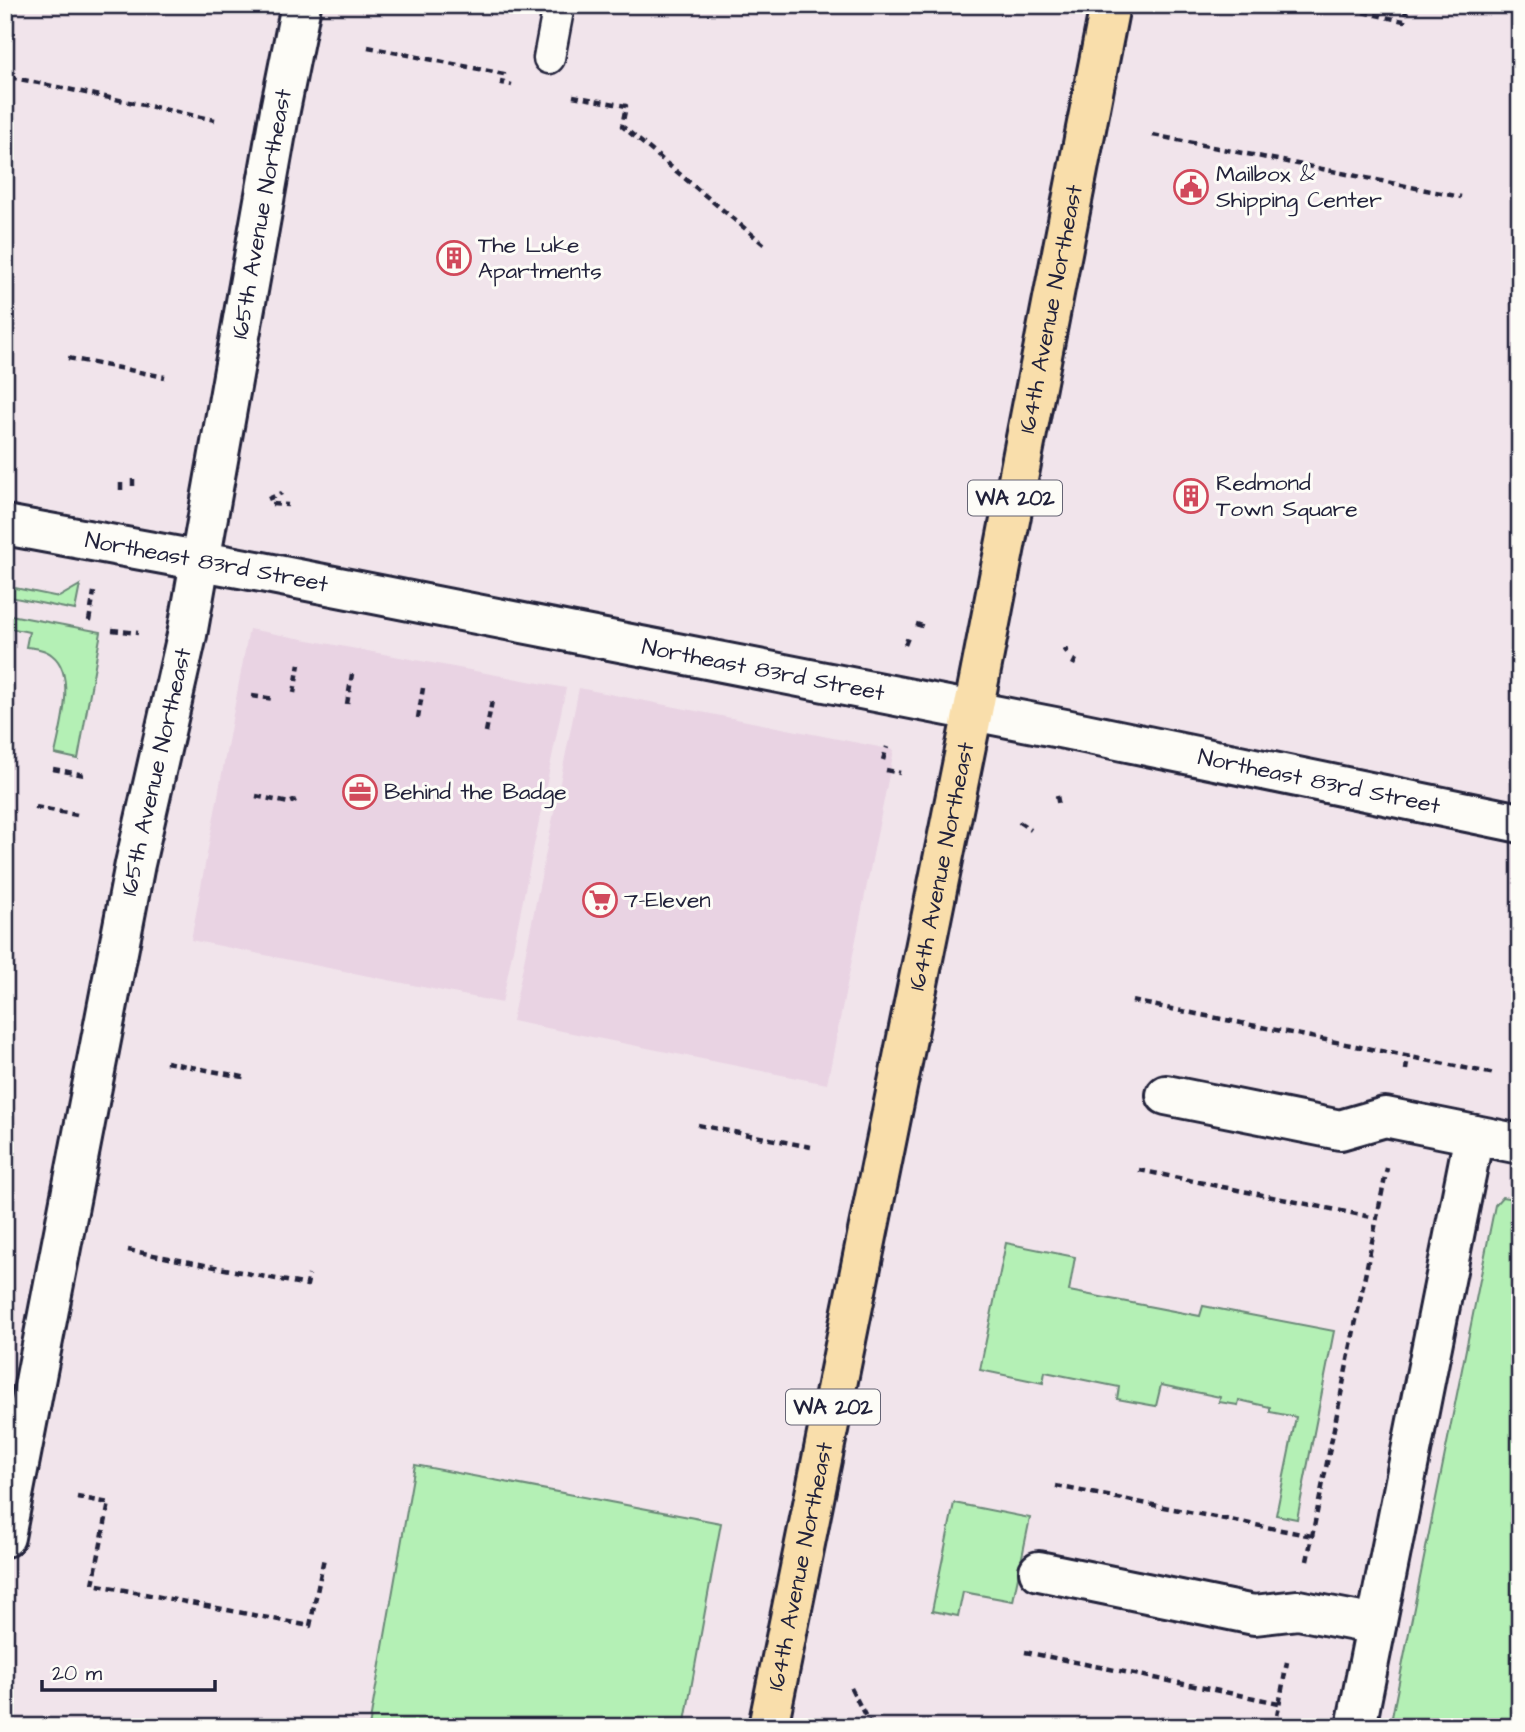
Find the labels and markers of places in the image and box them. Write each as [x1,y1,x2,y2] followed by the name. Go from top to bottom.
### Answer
[1216,158,1382,217] place label: Mailbox & Shipping Center
[1172,168,1210,206] public building icon: Mailbox & Shipping Center
[478,229,602,287] place label: The Luke Apartments
[435,239,473,277] building icon: The Luke Apartments
[1216,467,1358,525] place label: Redmond Town Square
[1172,477,1210,515] building icon: Redmond Town Square
[341,773,379,811] office icon: Behind the Badge
[384,776,567,809] place label: Behind the Badge
[581,881,619,919] supermarket icon: 7-Eleven
[624,884,711,916] place label: 7-Eleven

